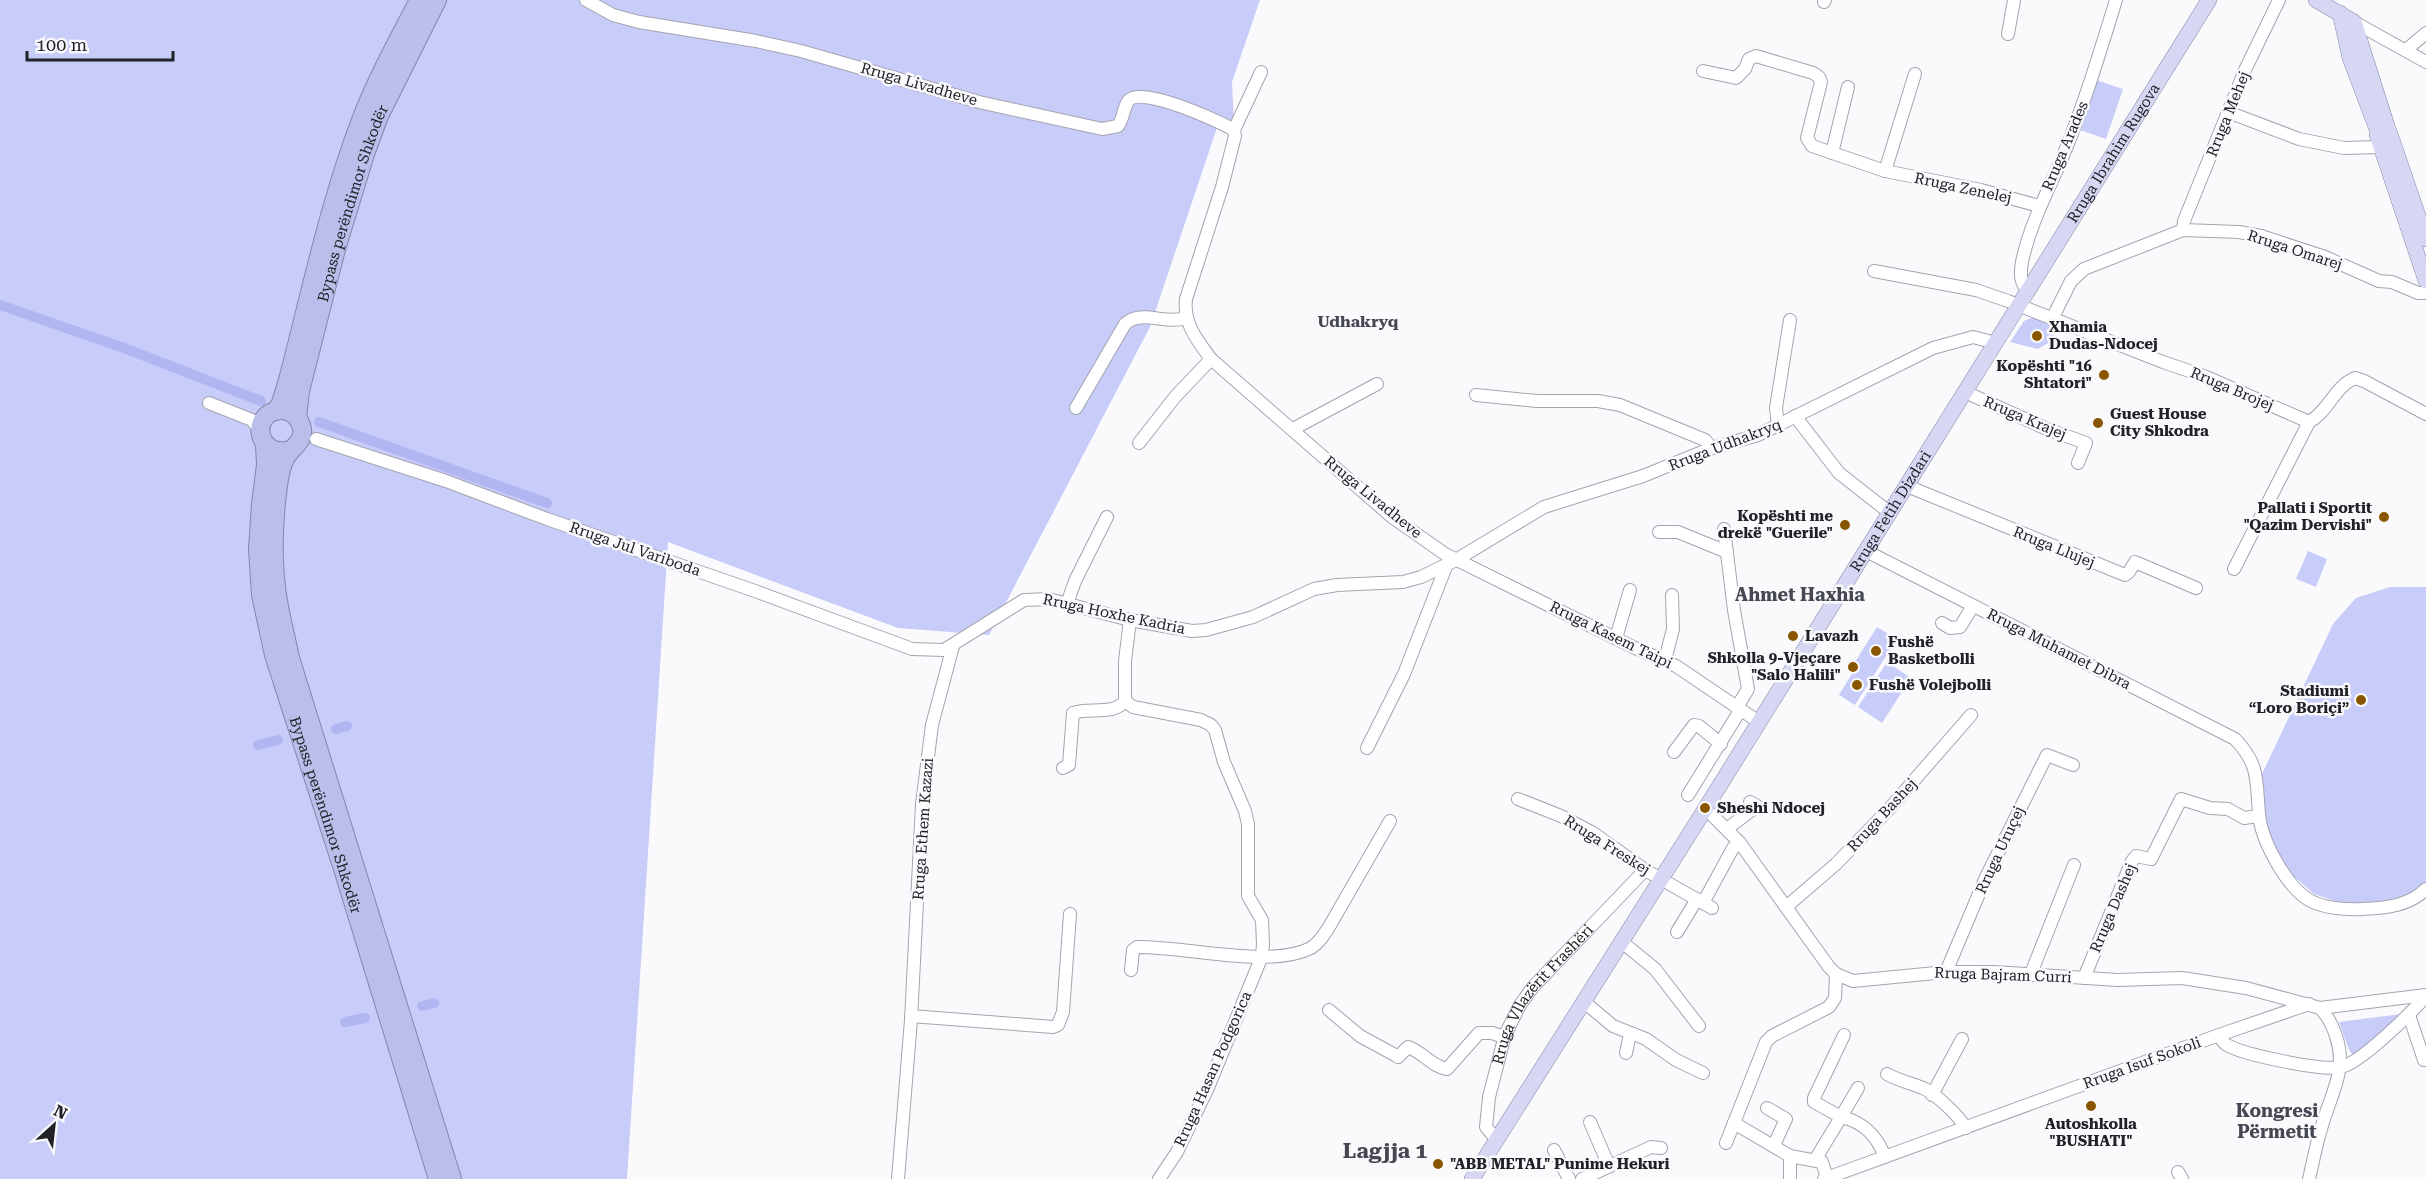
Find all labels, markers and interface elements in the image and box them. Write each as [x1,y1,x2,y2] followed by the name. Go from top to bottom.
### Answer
[27,24,172,62] scale bar
[36,34,87,55] text: 100 m
[859,59,979,109] street label: Rruga Livadheve
[2203,69,2253,159] street label: Rruga Mehej
[2063,80,2164,226] street label: Rruga Ibrahim Rugova
[2038,98,2092,194] street label: Rruga Arades
[314,102,392,304] street label: Bypass perëndimor Shkodër
[1913,169,2013,207] street label: Rruga Zenelej
[2245,226,2345,274] street label: Rruga Omarej
[1318,312,1399,331] district label: Udhakryq
[2049,318,2158,353] place label: Xhamia Dudas-Ndocej
[2030,329,2044,343] marker: Xhamia Dudas-Ndocej
[1996,357,2093,392] place label: Kopështi "16 Shtatori"
[2188,363,2276,415] street label: Rruga Brojej
[2097,368,2111,382] marker: Kopështi "16 Shtatori"
[1981,392,2069,444] street label: Rruga Krajej
[2110,405,2209,440] place label: Guest House City Shkodra
[1666,415,1784,475] street label: Rruga Udhakryq
[2091,416,2105,430] marker: Guest House City Shkodra
[1846,447,1935,575] street label: Rruga Fetih Dizdari
[1320,452,1426,542] street label: Rruga Livadheve
[2244,499,2372,534] place label: Pallati i Sportit "Qazim Dervishi"
[1718,507,1833,542] place label: Kopështi me drekë "Guerile"
[2377,510,2391,524] marker: Pallati i Sportit "Qazim Dervishi"
[567,518,703,580] street label: Rruga Jul Variboda
[1838,518,1852,532] marker: Kopështi me drekë "Guerile"
[2010,522,2098,572] street label: Rruga Llujej
[1735,584,1865,605] district label: Ahmet Haxhia
[1041,590,1187,638] street label: Rruga Hoxhe Kadria
[1547,597,1676,673] street label: Rruga Kasem Taipi
[1984,605,2134,693] street label: Rruga Muhamet Dibra
[1805,627,1858,645] place label: Lavazh
[1786,629,1800,643] marker: Lavazh
[1888,633,1975,668] place label: Fushë Basketbolli
[1869,644,1883,658] marker: Fushë Basketbolli
[1707,649,1841,684] place label: Shkolla 9-Vjeçare "Salo Halili"
[1846,660,1860,674] marker: Shkolla 9-Vjeçare "Salo Halili"
[1869,676,1991,694] place label: Fushë Volejbolli
[1850,678,1864,692] marker: Fushë Volejbolli
[2249,682,2349,717] place label: Stadiumi “Loro Boriçi”
[2354,693,2368,707] marker: Stadiumi “Loro Boriçi”
[286,715,365,915] street label: Bypass perëndimor Shkodër
[909,757,937,901] street label: Rruga Ethem Kazazi
[1843,775,1921,855] street label: Rruga Bashej
[1717,799,1825,817] place label: Sheshi Ndocej
[1698,801,1712,815] marker: Sheshi Ndocej
[1972,803,2028,897] street label: Rruga Uruçej
[1561,811,1653,879] street label: Rruga Freskej
[2086,861,2140,955] street label: Rruga Dashej
[1489,921,1597,1067] street label: Rruga Vllazërit Frashëri
[1934,964,2072,986] street label: Rruga Bajram Curri
[1171,988,1255,1150] street label: Rruga Hasan Podgorica
[2081,1033,2204,1093] street label: Rruga Isuf Sokoli
[24,1095,84,1155] north arrow
[2084,1099,2098,1113] marker: Autoshkolla "BUSHATI"
[2236,1100,2318,1142] district label: Kongresi Përmetit
[51,1101,70,1123] text: N
[2045,1115,2137,1150] place label: Autoshkolla "BUSHATI"
[1343,1139,1427,1163] district label: Lagjja 1
[1450,1155,1670,1173] place label: "ABB METAL" Punime Hekuri
[1431,1157,1445,1171] marker: "ABB METAL" Punime Hekuri

